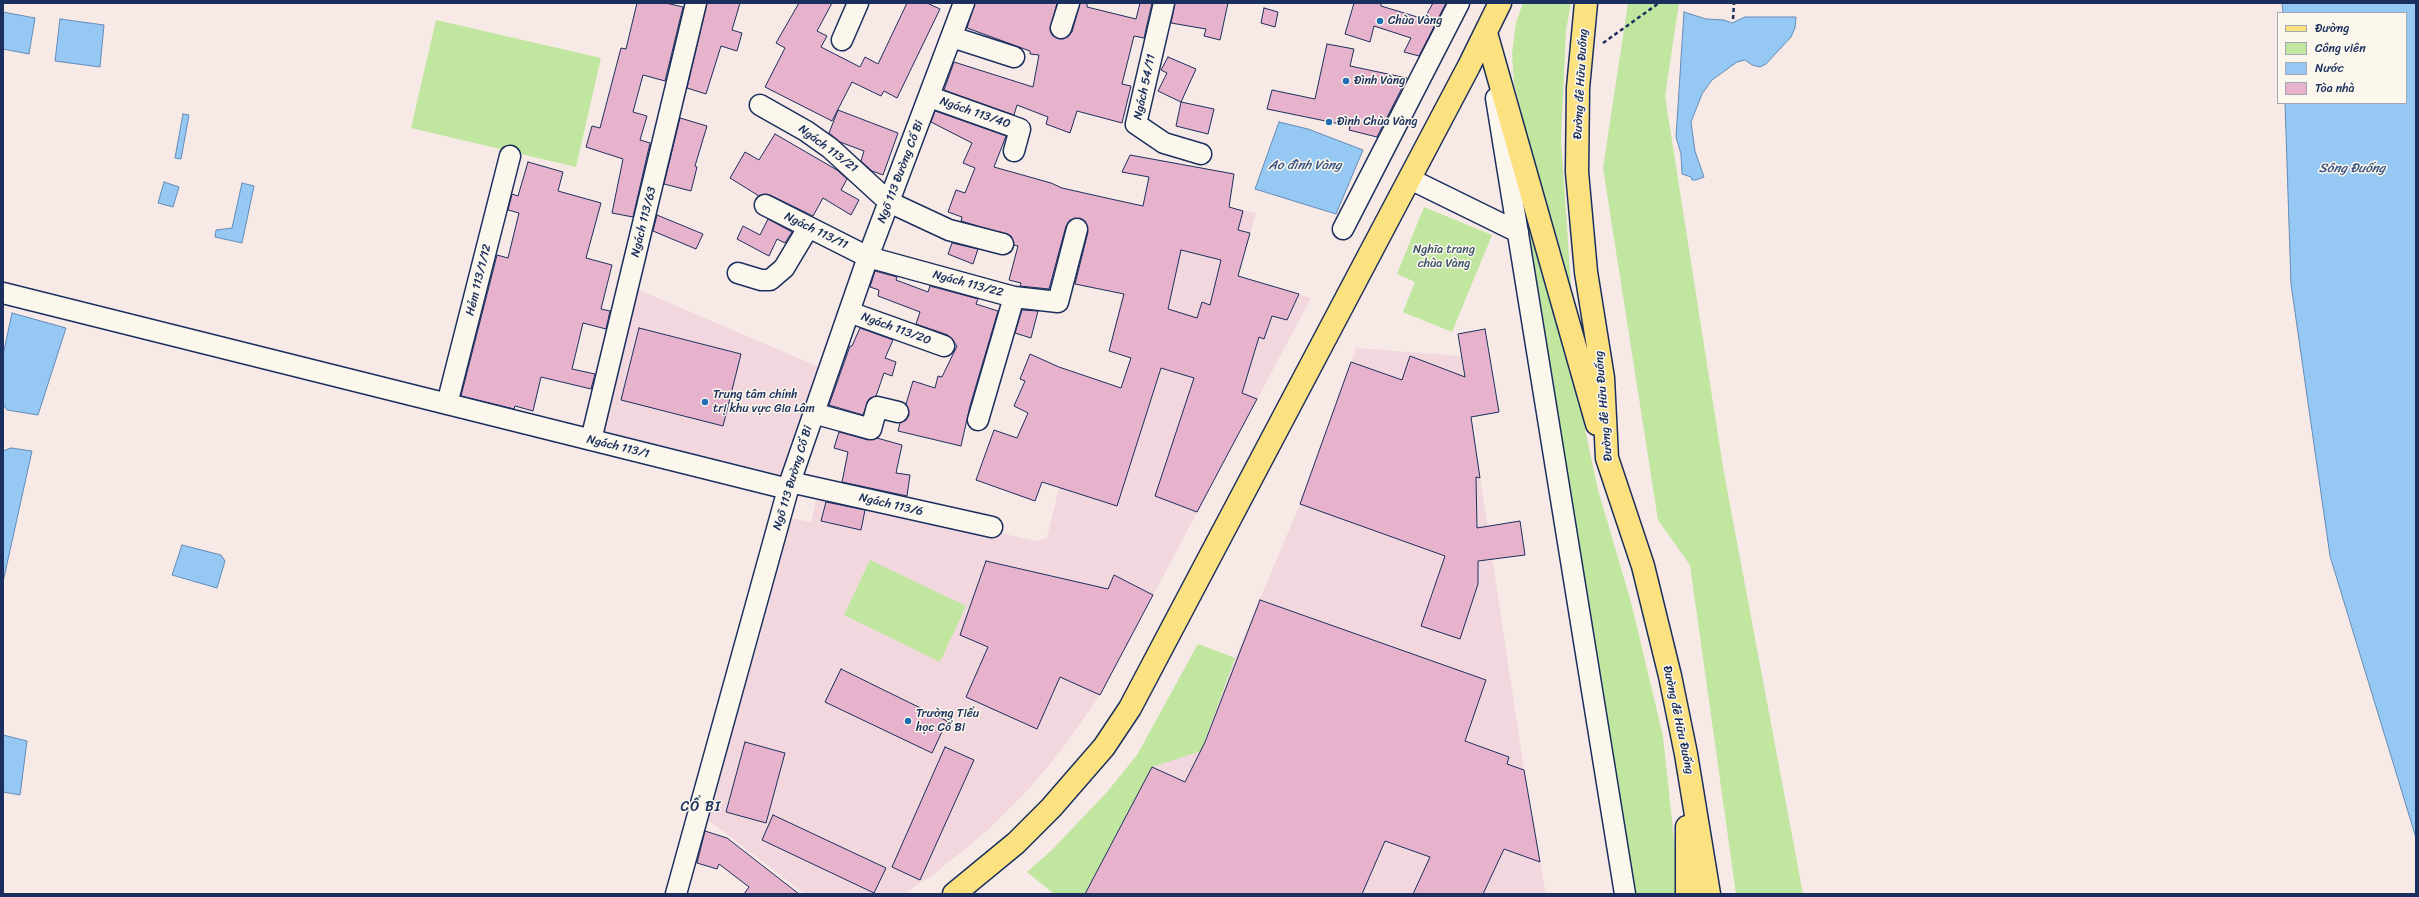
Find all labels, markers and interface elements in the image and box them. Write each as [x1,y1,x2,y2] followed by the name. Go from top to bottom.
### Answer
[2277,12,2407,104] legend
[1388,14,1442,28] place label: Chùa Vàng
[1375,16,1385,26] marker: Chùa Vàng
[2315,17,2349,39] text: Đường
[1571,28,1591,140] street label: Đường đê Hữu Đuống
[2315,37,2366,59] text: Công viên
[1131,53,1159,121] street label: Ngách 54/11
[2315,57,2344,79] text: Nước
[1354,74,1405,88] place label: Đình Vàng
[1341,76,1351,86] marker: Đình Vàng
[2315,77,2355,99] text: Tòa nhà
[938,94,1012,132] street label: Ngách 113/40
[1337,115,1418,129] place label: Đình Chùa Vàng
[1324,117,1334,127] marker: Đình Chùa Vàng
[875,119,927,225] street label: Ngõ 113 Đường Cổ Bi
[795,122,861,176] street label: Ngách 113/21
[1268,158,1342,174] water label: Ao đình Vàng
[2319,161,2385,177] water label: Sông Đuống
[628,185,660,259] street label: Ngách 113/63
[782,209,850,253] street label: Ngách 113/11
[463,243,495,317] street label: Hẻm 113/1/12
[1413,243,1475,271] park label: Nghĩa trang chùa Vàng
[931,268,1005,300] street label: Ngách 113/22
[859,310,933,348] street label: Ngách 113/20
[1592,350,1616,462] street label: Đường đê Hữu Đuống
[713,388,815,416] place label: Trung tâm chính trị khu vực Gia Lâm
[700,397,710,407] marker: Trung tâm chính trị khu vực Gia Lâm
[770,424,816,532] street label: Ngõ 113 Đường Cổ Bi
[585,432,651,462] street label: Ngách 113/1
[857,491,925,519] street label: Ngách 113/6
[1659,664,1697,776] street label: Đường đê Hữu Đuống
[916,707,979,735] place label: Trường Tiểu học Cổ Bi
[903,716,913,726] marker: Trường Tiểu học Cổ Bi
[681,799,721,815] district label: CỔ BI

